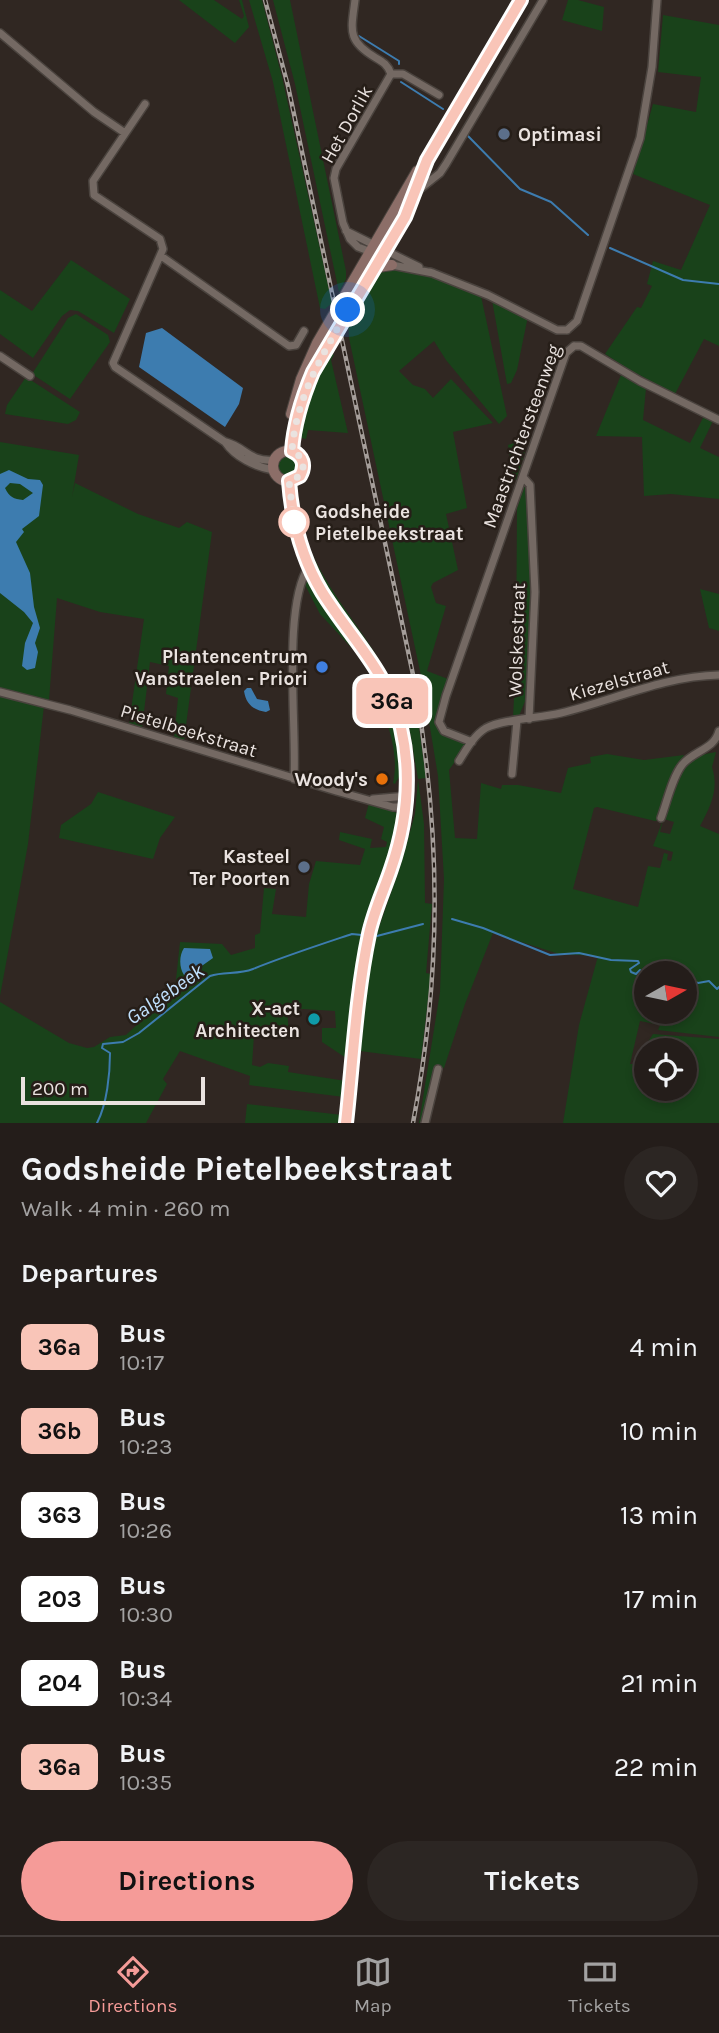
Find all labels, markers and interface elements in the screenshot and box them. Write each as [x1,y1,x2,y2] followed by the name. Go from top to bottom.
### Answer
[317,81,377,167] street label: Het Dorlik
[518,124,602,146] place label: Optimasi
[496,126,512,142] marker: Optimasi
[330,292,365,327] your location
[478,341,566,531] street label: Maastrichtersteenweg
[315,501,463,545] place label: Godsheide Pietelbeekstraat
[279,507,309,537] marker: Godsheide Pietelbeekstraat
[504,582,530,698] street label: Wolskestraat
[135,646,308,690] place label: Plantencentrum Vanstraelen - Priori
[567,656,672,706] street label: Kiezelstraat
[314,659,330,675] marker: Plantencentrum Vanstraelen - Priori
[352,678,432,724] line badge: 36a
[370,687,414,715] text: 36a
[118,700,260,762] street label: Pietelbeekstraat
[295,769,368,791] place label: Woody's
[374,771,390,787] marker: Woody's
[190,846,290,890] place label: Kasteel Ter Poorten
[296,859,312,875] marker: Kasteel Ter Poorten
[121,958,209,1030] water label: Galgebeek
[634,961,696,1024] north arrow
[634,961,697,1101] map controls
[195,998,300,1042] place label: X-act Architecten
[306,1011,322,1027] marker: X-act Architecten
[634,1038,697,1101] button: locate
[21,1074,205,1106] scale bar
[32,1078,88,1100] text: 200 m
[624,1146,698,1220] button: heart
[21,1150,452,1188] text: Godsheide Pietelbeekstraat
[21,1195,231,1222] text: Walk · 4 min · 260 m
[21,1258,158,1289] text: Departures
[119,1318,166,1349] text: Bus
[630,1332,698,1363] text: 4 min
[38,1333,81,1361] text: 36a
[119,1349,164,1376] text: 10:17
[119,1402,166,1433] text: Bus
[620,1416,698,1447] text: 10 min
[37,1417,82,1445] text: 36b
[119,1433,172,1460] text: 10:23
[119,1486,166,1517] text: Bus
[620,1500,698,1531] text: 13 min
[37,1501,82,1529] text: 363
[119,1517,172,1544] text: 10:26
[119,1570,166,1601] text: Bus
[623,1584,698,1615] text: 17 min
[37,1585,82,1613] text: 203
[119,1601,173,1628] text: 10:30
[119,1654,166,1685] text: Bus
[620,1668,698,1699] text: 21 min
[38,1669,81,1697] text: 204
[119,1685,172,1712] text: 10:34
[119,1738,166,1769] text: Bus
[614,1752,698,1783] text: 22 min
[38,1753,81,1781] text: 36a
[119,1769,172,1796] text: 10:35
[21,1841,353,1921] button: Directions
[367,1841,698,1921] button: Tickets
[88,1953,177,2017] tab: Directions
[354,1953,392,2017] tab: Map
[568,1953,631,2017] tab: Tickets

